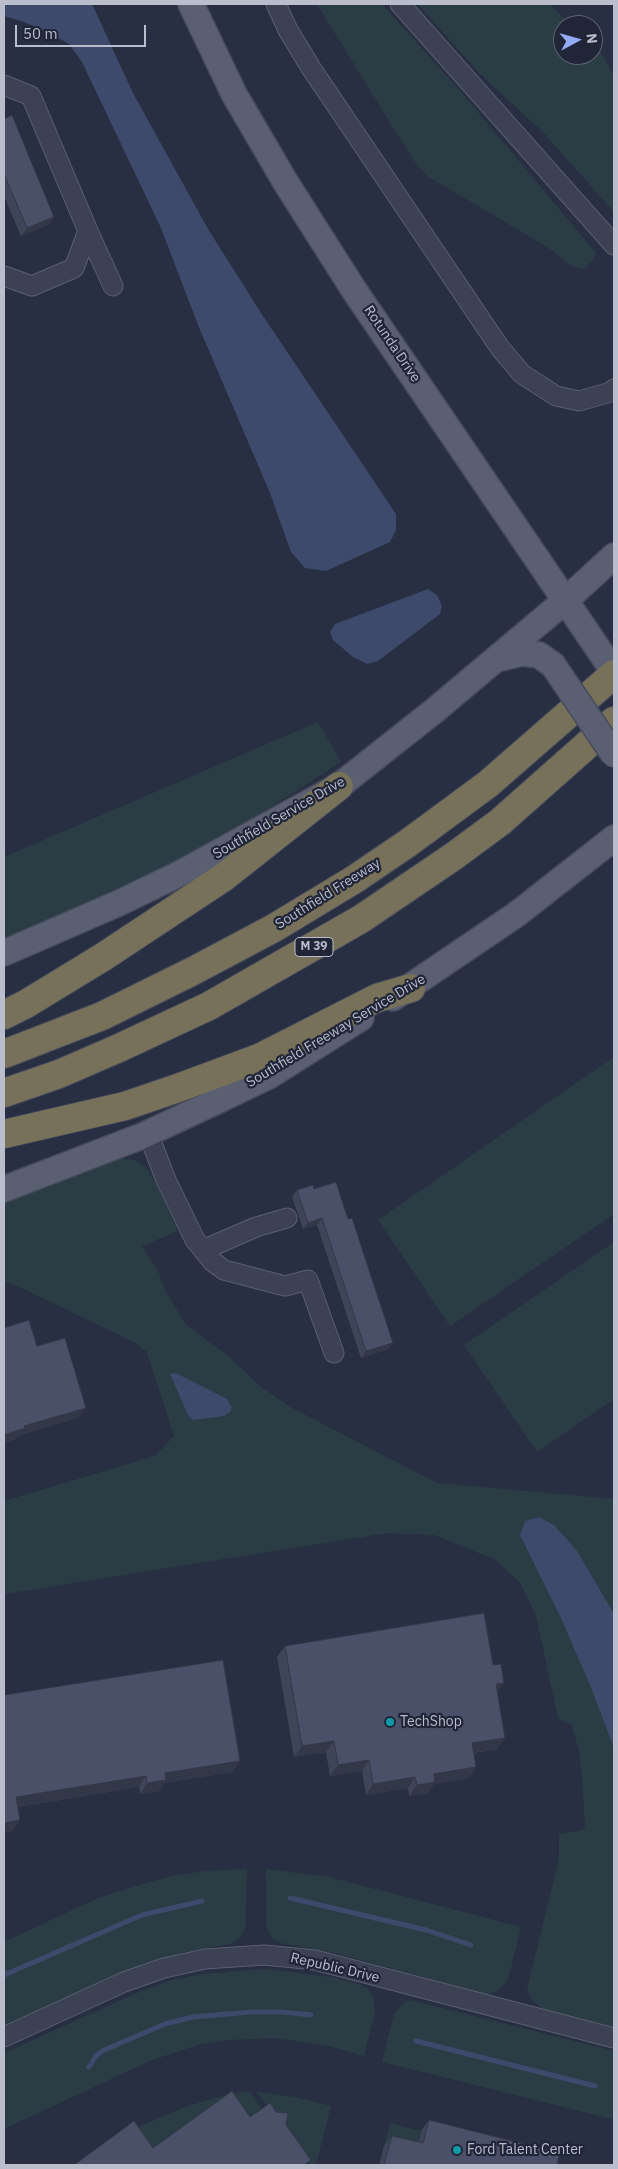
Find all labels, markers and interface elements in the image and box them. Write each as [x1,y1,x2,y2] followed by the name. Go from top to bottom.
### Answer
[18,15,149,47] scale bar
[553,15,603,65] north arrow
[23,24,58,43] text: 50 m
[582,33,601,45] text: N
[360,302,424,386] street label: Rotunda Drive
[210,773,348,863] street label: Southfield Service Drive
[272,855,384,933] street label: Southfield Freeway
[295,938,333,956] road number: M 39
[243,971,429,1091] street label: Southfield Freeway Service Drive
[400,1714,462,1730] place label: TechShop
[384,1716,396,1728] marker: TechShop
[289,1950,381,1986] street label: Republic Drive
[467,2142,583,2158] place label: Ford Talent Center
[451,2144,463,2156] marker: Ford Talent Center

